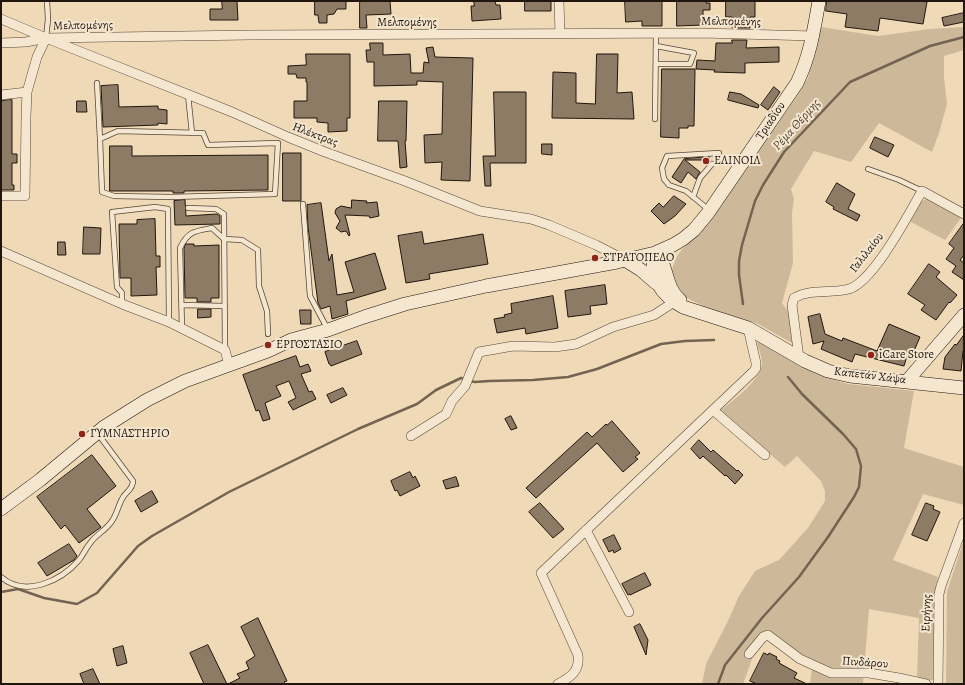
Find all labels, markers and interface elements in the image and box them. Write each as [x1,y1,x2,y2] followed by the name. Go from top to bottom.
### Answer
[701,14,761,30] street label: Μελπομένης
[377,16,437,30] street label: Μελπομένης
[53,18,113,34] street label: Μελπομένης
[770,96,824,154] water label: Ρέμα Θέρμης
[753,99,789,143] street label: Τριαδίου
[290,120,340,150] street label: Ηλέκτρας
[714,154,761,168] place label: ΕΛΙΝΟΙΛ
[701,156,711,166] marker: ΕΛΙΝΟΙΛ
[847,230,887,276] street label: Γαλιλαίου
[603,251,674,265] place label: ΣΤΡΑΤΟΠΕΔΟ
[590,253,600,263] marker: ΣΤΡΑΤΟΠΕΔΟ
[276,338,342,352] place label: ΕΡΓΟΣΤΑΣΙΟ
[263,340,273,350] marker: ΕΡΓΟΣΤΑΣΙΟ
[879,348,934,362] place label: iCare Store
[866,350,876,360] marker: iCare Store
[833,364,907,388] street label: Καπετάν Χάψα
[90,427,169,441] place label: ΓΥΜΝΑΣΤΗΡΙΟ
[77,429,87,439] marker: ΓΥΜΝΑΣΤΗΡΙΟ
[919,594,935,632] street label: Ειρήνης
[841,654,889,672] street label: Πινδάρου

